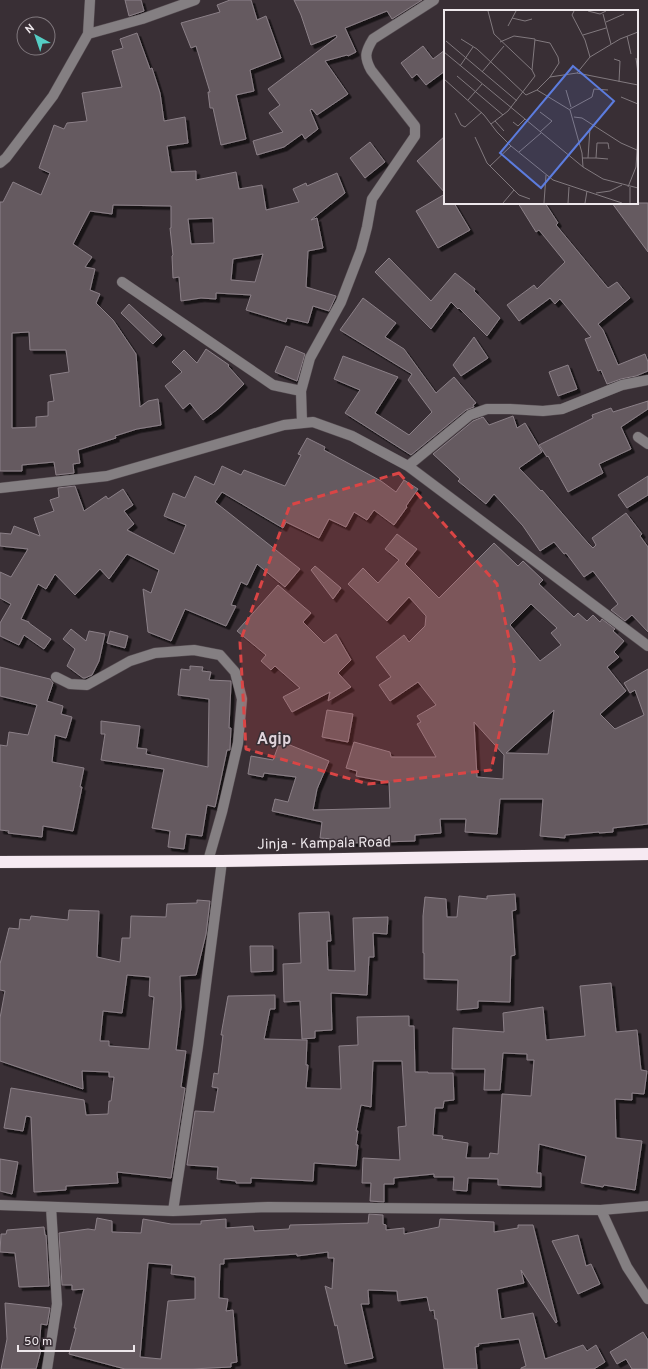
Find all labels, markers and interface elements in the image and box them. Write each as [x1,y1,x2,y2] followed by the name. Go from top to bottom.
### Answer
[444,10,638,204] inset map
[16,16,56,56] north arrow
[23,21,38,37] text: N
[257,730,291,750] district label: Agip
[257,834,391,854] street label: Jinja - Kampala Road
[18,1327,134,1353] scale bar
[24,1334,52,1350] text: 50 m

